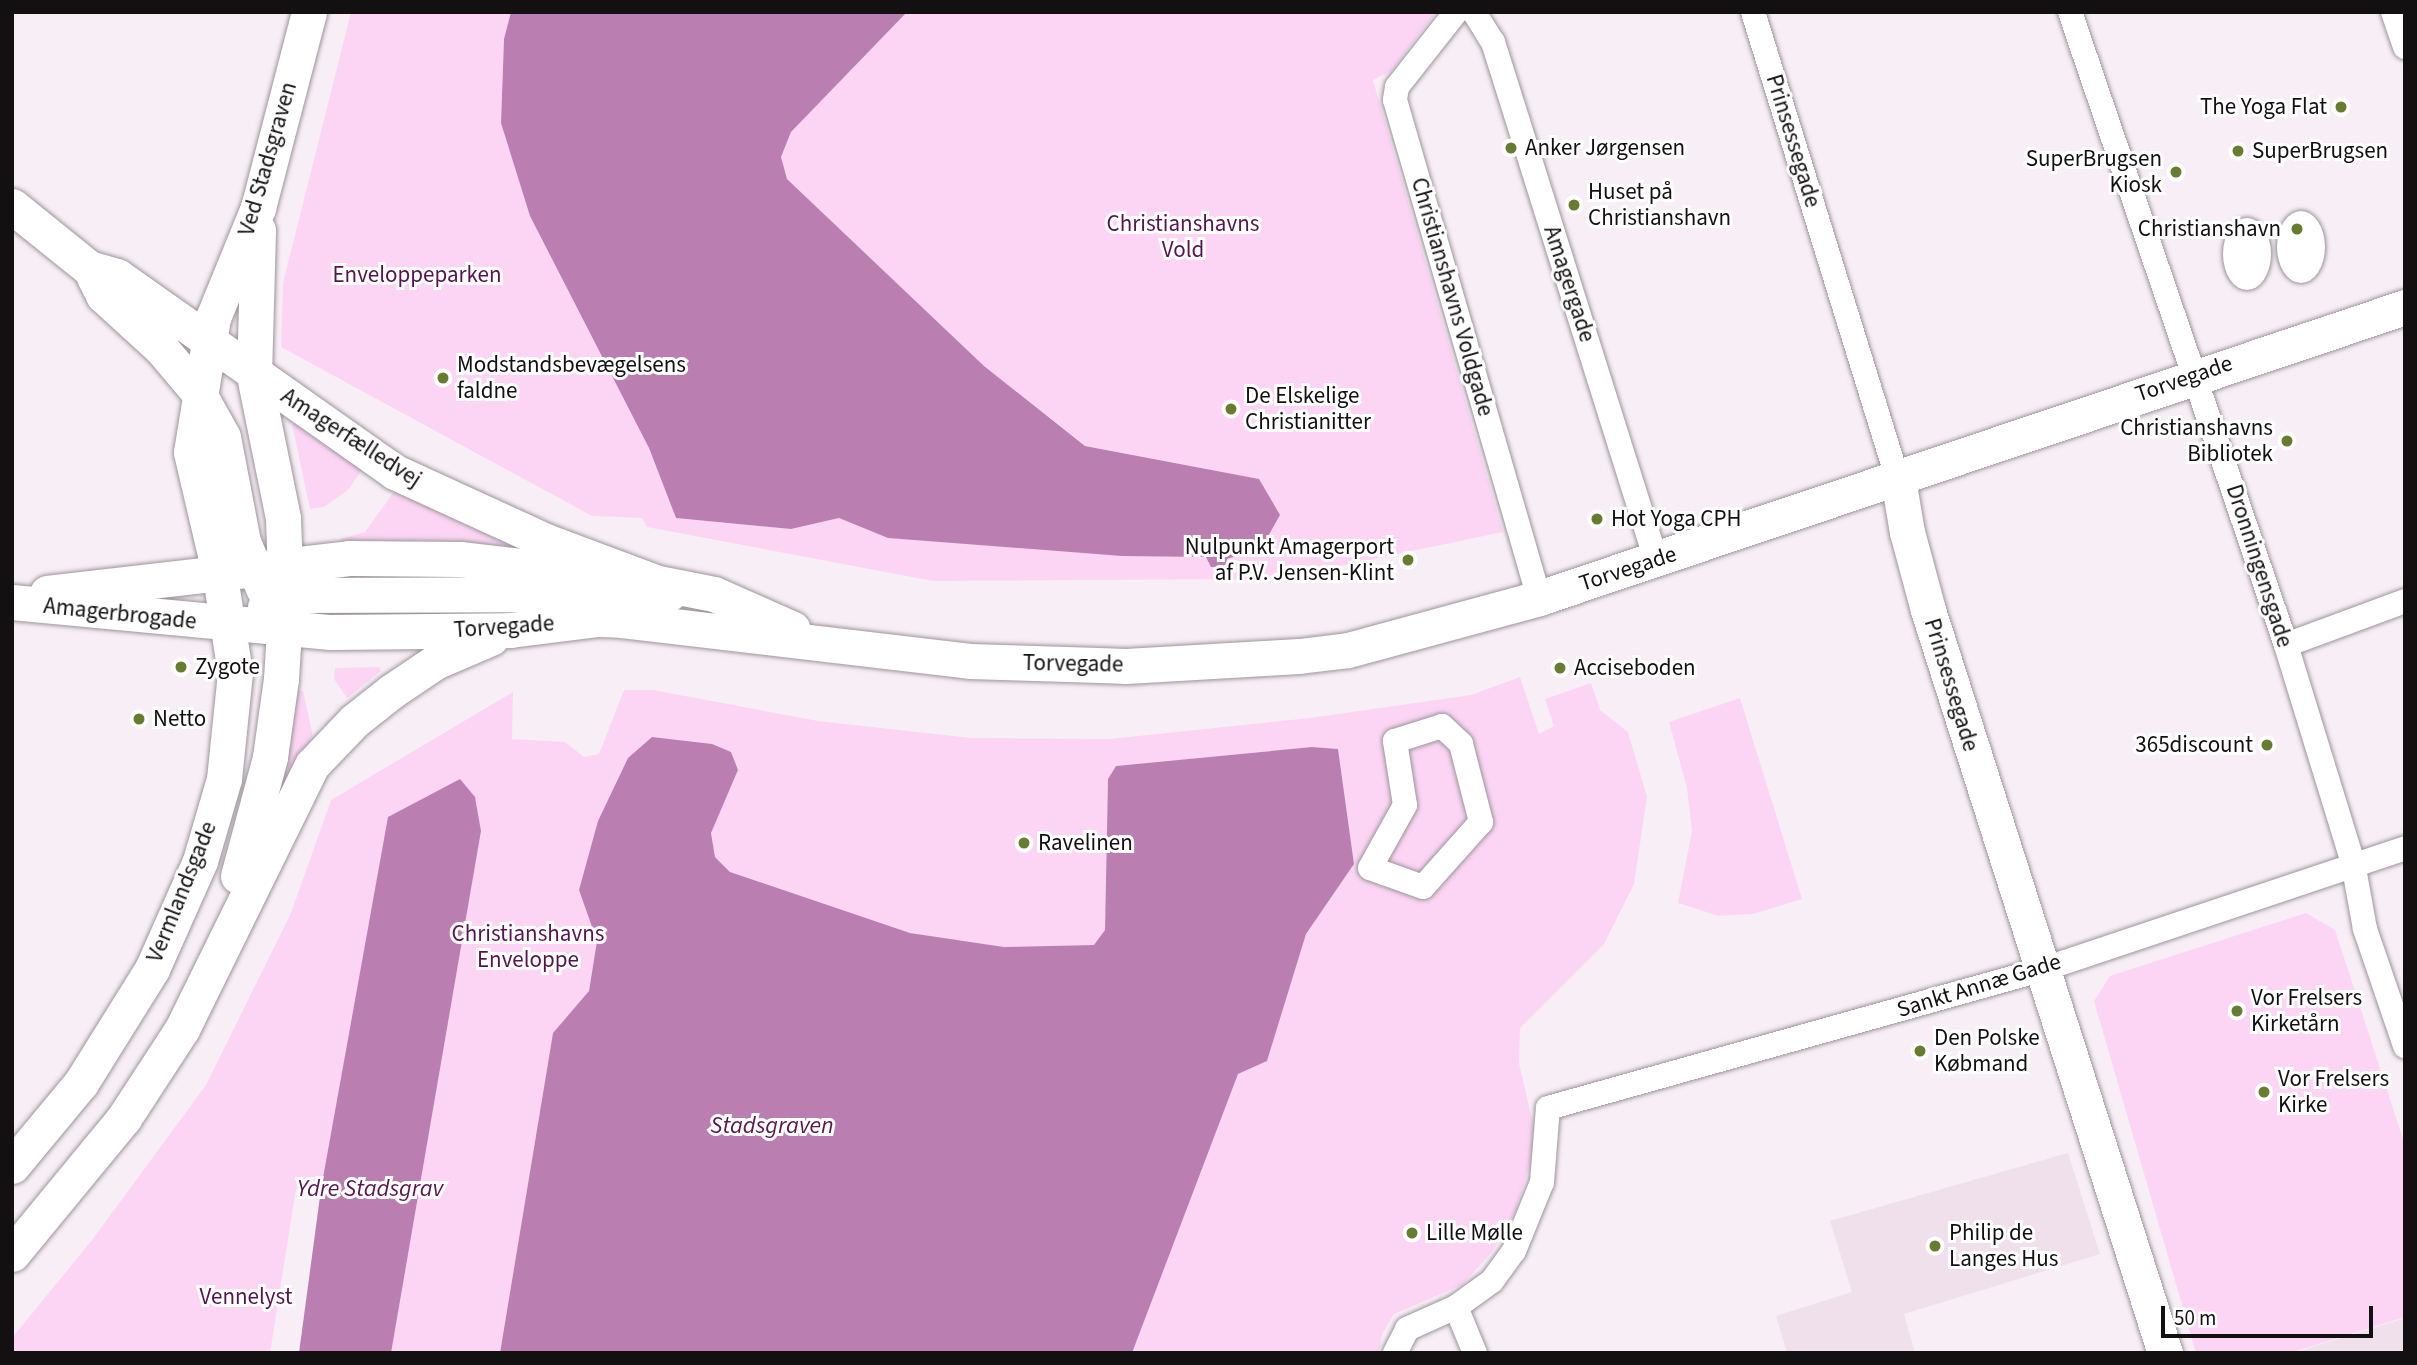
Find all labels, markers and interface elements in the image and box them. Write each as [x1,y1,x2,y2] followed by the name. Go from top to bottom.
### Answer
[1760,71,1826,211] street label: Prinsessegade
[233,79,303,239] street label: Ved Stadsgraven
[2200,93,2327,121] place label: The Yoga Flat
[2333,99,2349,115] marker: The Yoga Flat
[1525,134,1685,162] place label: Anker Jørgensen
[2252,137,2388,165] place label: SuperBrugsen
[1503,140,1519,156] marker: Anker Jørgensen
[2230,143,2246,159] marker: SuperBrugsen
[2026,145,2162,199] place label: SuperBrugsen Kiosk
[2168,164,2184,180] marker: SuperBrugsen Kiosk
[1405,175,1499,419] street label: Christianshavns Voldgade
[1588,178,1731,232] place label: Huset på Christianshavn
[1566,197,1582,213] marker: Huset på Christianshavn
[1107,210,1259,264] park label: Christianshavns Vold
[2138,215,2281,243] place label: Christianshavn
[2287,219,2307,239] marker: Christianshavn
[1537,222,1601,346] street label: Amagergade
[332,261,502,289] park label: Enveloppeparken
[2132,350,2236,408] street label: Torvegade
[457,351,686,405] place label: Modstandsbevægelsens faldne
[435,370,451,386] marker: Modstandsbevægelsens faldne
[276,382,426,494] street label: Amagerfælledvej
[1245,382,1371,436] place label: De Elskelige Christianitter
[1223,401,1239,417] marker: De Elskelige Christianitter
[2120,414,2273,468] place label: Christianshavns Bibliotek
[2279,433,2295,449] marker: Christianshavns Bibliotek
[2220,481,2298,651] street label: Dronningensgade
[1611,505,1741,533] place label: Hot Yoga CPH
[1589,511,1605,527] marker: Hot Yoga CPH
[1185,533,1394,587] place label: Nulpunkt Amagerport af P.V. Jensen-Klint
[1576,540,1680,598] street label: Torvegade
[1400,552,1416,568] marker: Nulpunkt Amagerport af P.V. Jensen-Klint
[42,592,198,636] street label: Amagerbrogade
[453,610,555,644] street label: Torvegade
[1918,615,1984,755] street label: Prinsessegade
[1022,649,1124,679] street label: Torvegade
[195,653,260,681] place label: Zygote
[1574,654,1696,682] place label: Acciseboden
[173,659,189,675] marker: Zygote
[1552,660,1568,676] marker: Acciseboden
[153,705,206,733] place label: Netto
[131,711,147,727] marker: Netto
[2135,731,2253,759] place label: 365discount
[2259,737,2275,753] marker: 365discount
[141,818,223,966] street label: Vermlandsgade
[1038,829,1133,857] place label: Ravelinen
[1016,835,1032,851] marker: Ravelinen
[452,920,604,974] park label: Christianshavns Enveloppe
[1894,948,2064,1024] street label: Sankt Annæ Gade
[2251,984,2362,1038] place label: Vor Frelsers Kirketårn
[2229,1003,2245,1019] marker: Vor Frelsers Kirketårn
[1934,1024,2040,1078] place label: Den Polske Købmand
[1912,1043,1928,1059] marker: Den Polske Købmand
[2278,1065,2389,1119] place label: Vor Frelsers Kirke
[2256,1084,2272,1100] marker: Vor Frelsers Kirke
[710,1112,834,1140] water label: Stadsgraven
[297,1175,443,1203] water label: Ydre Stadsgrav
[1426,1219,1523,1247] place label: Lille Mølle
[1949,1219,2058,1273] place label: Philip de Langes Hus
[1404,1225,1420,1241] marker: Lille Mølle
[1927,1238,1943,1254] marker: Philip de Langes Hus
[199,1283,293,1311] park label: Vennelyst
[2165,1292,2377,1336] scale bar
[2174,1303,2216,1333] text: 50 m

